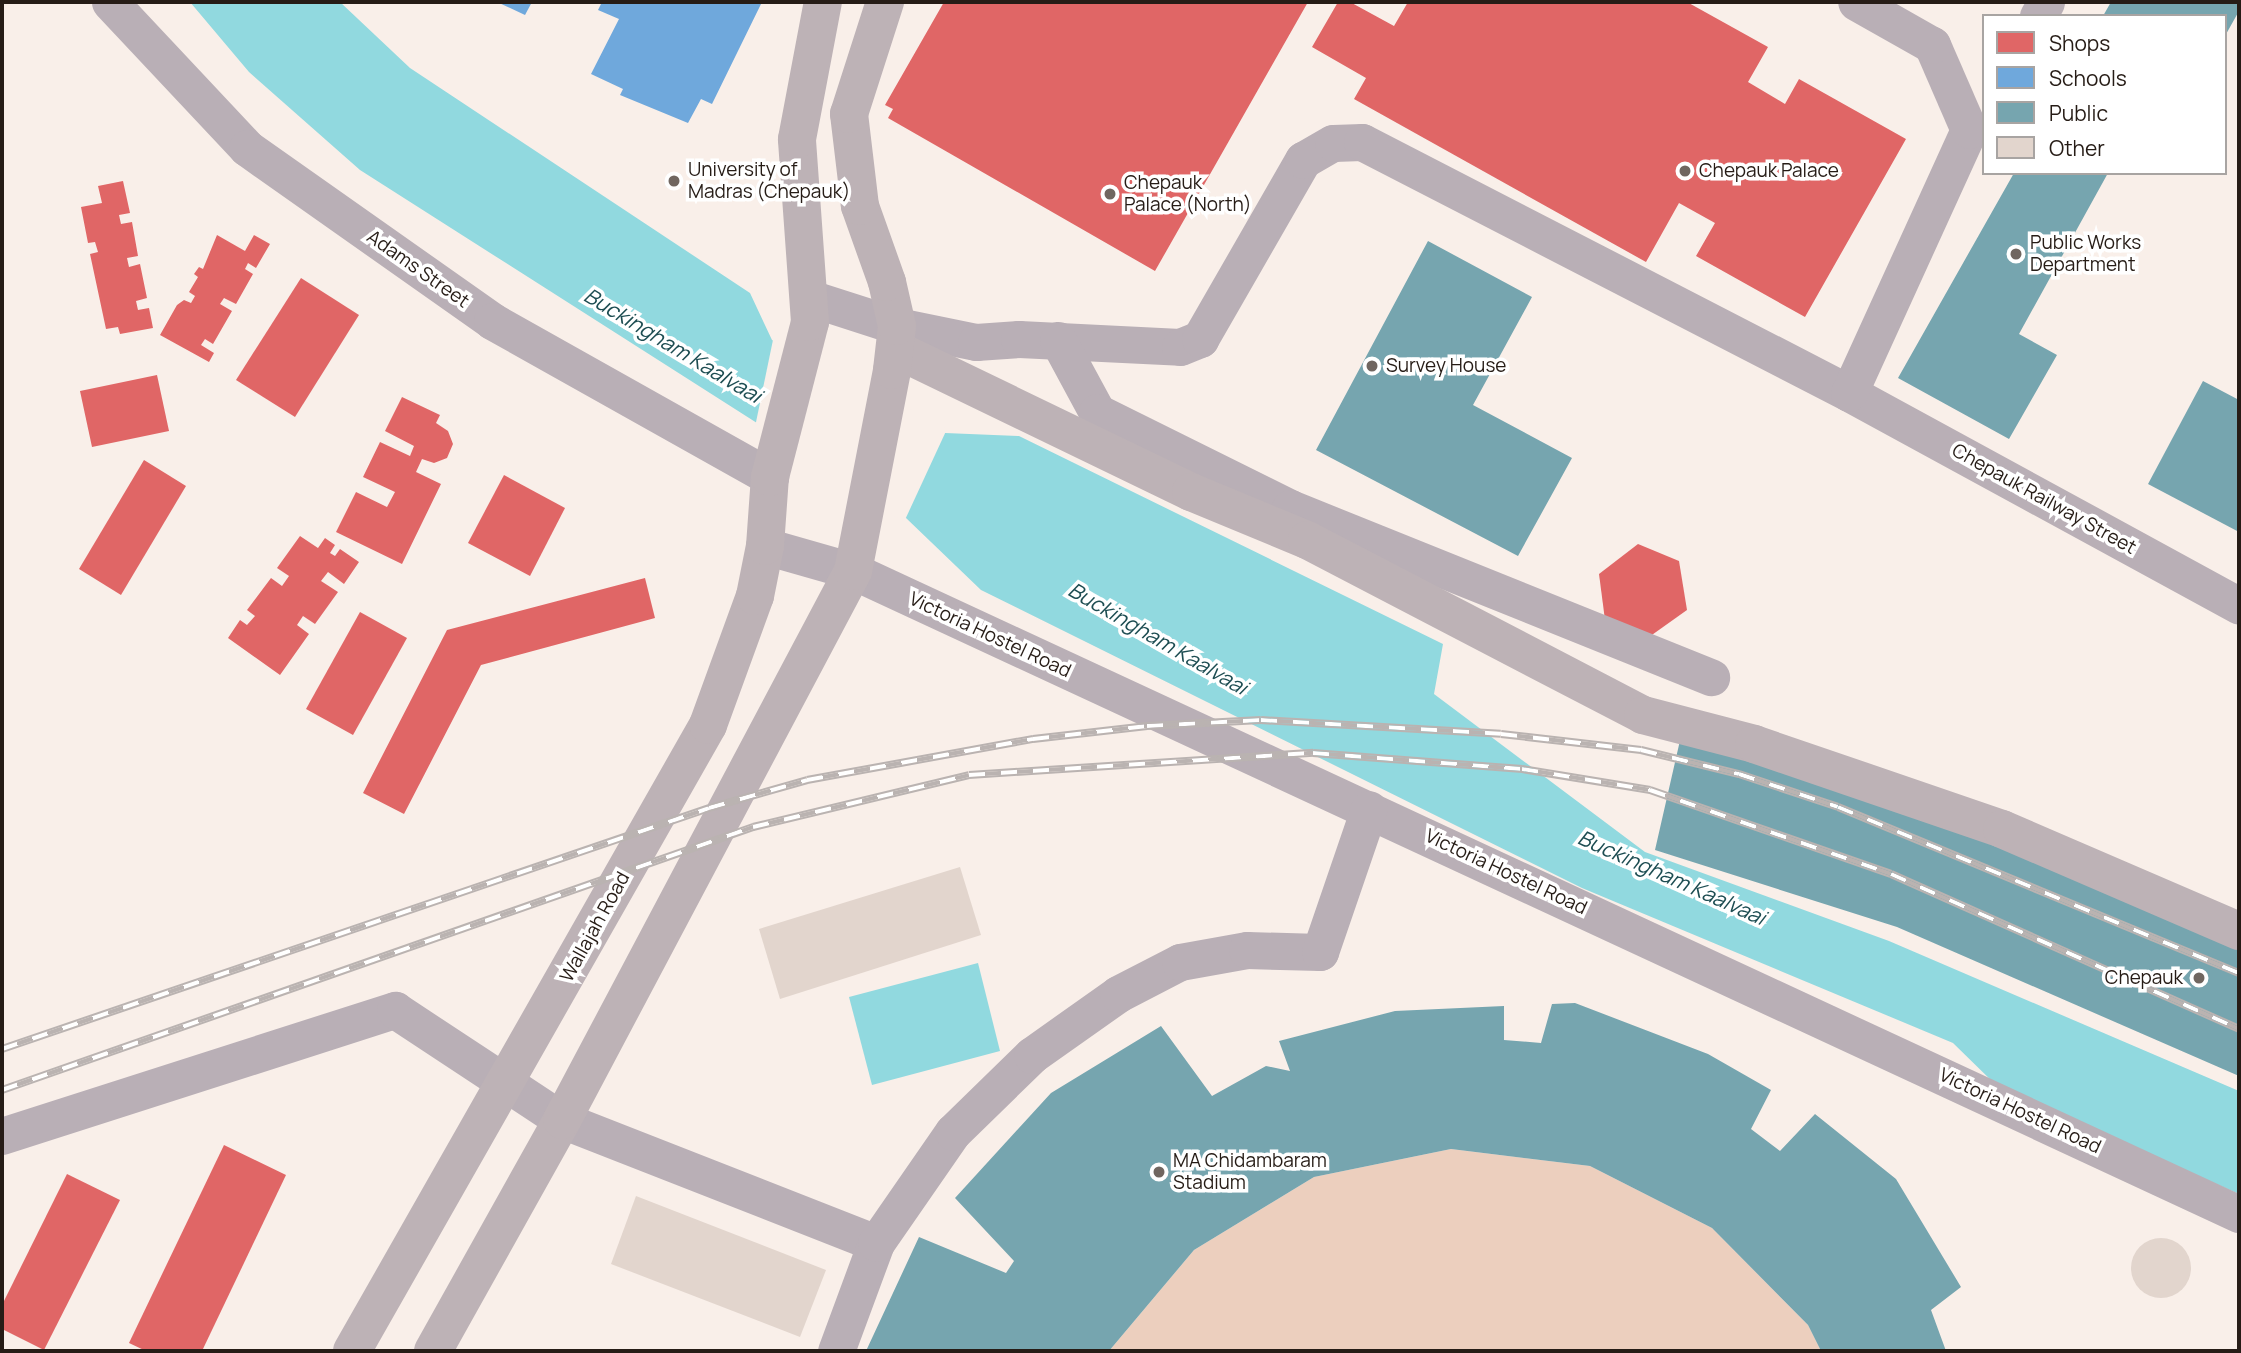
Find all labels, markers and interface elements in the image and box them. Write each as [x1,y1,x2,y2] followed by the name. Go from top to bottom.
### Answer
[1982,14,2227,175] legend
[2049,29,2110,57] text: Shops
[2049,64,2127,92] text: Schools
[2049,99,2108,127] text: Public
[2049,134,2105,162] text: Other
[688,159,850,203] place label: University of Madras (Chepauk)
[1699,160,1839,182] place label: Chepauk Palace
[1677,163,1693,179] marker: Chepauk Palace
[1124,172,1252,216] place label: Chepauk Palace (North)
[666,173,682,189] marker: University of Madras (Chepauk)
[1102,186,1118,202] marker: Chepauk Palace (North)
[363,225,473,313] street label: Adams Street
[2030,232,2141,276] place label: Public Works Department
[2008,246,2024,262] marker: Public Works Department
[580,282,766,408] water label: Buckingham Kaalvaai
[1386,355,1506,377] place label: Survey House
[1364,358,1380,374] marker: Survey House
[1948,439,2140,559] street label: Chepauk Railway Street
[1064,577,1252,699] water label: Buckingham Kaalvaai
[905,588,1075,682] street label: Victoria Hostel Road
[1574,824,1770,930] water label: Buckingham Kaalvaai
[1421,825,1591,919] street label: Victoria Hostel Road
[555,868,635,986] street label: Wallajah Road
[2105,967,2183,989] place label: Chepauk
[2189,968,2209,988] marker: Chepauk
[1935,1064,2105,1158] street label: Victoria Hostel Road
[1173,1150,1327,1194] place label: MA Chidambaram Stadium
[1151,1164,1167,1180] marker: MA Chidambaram Stadium

